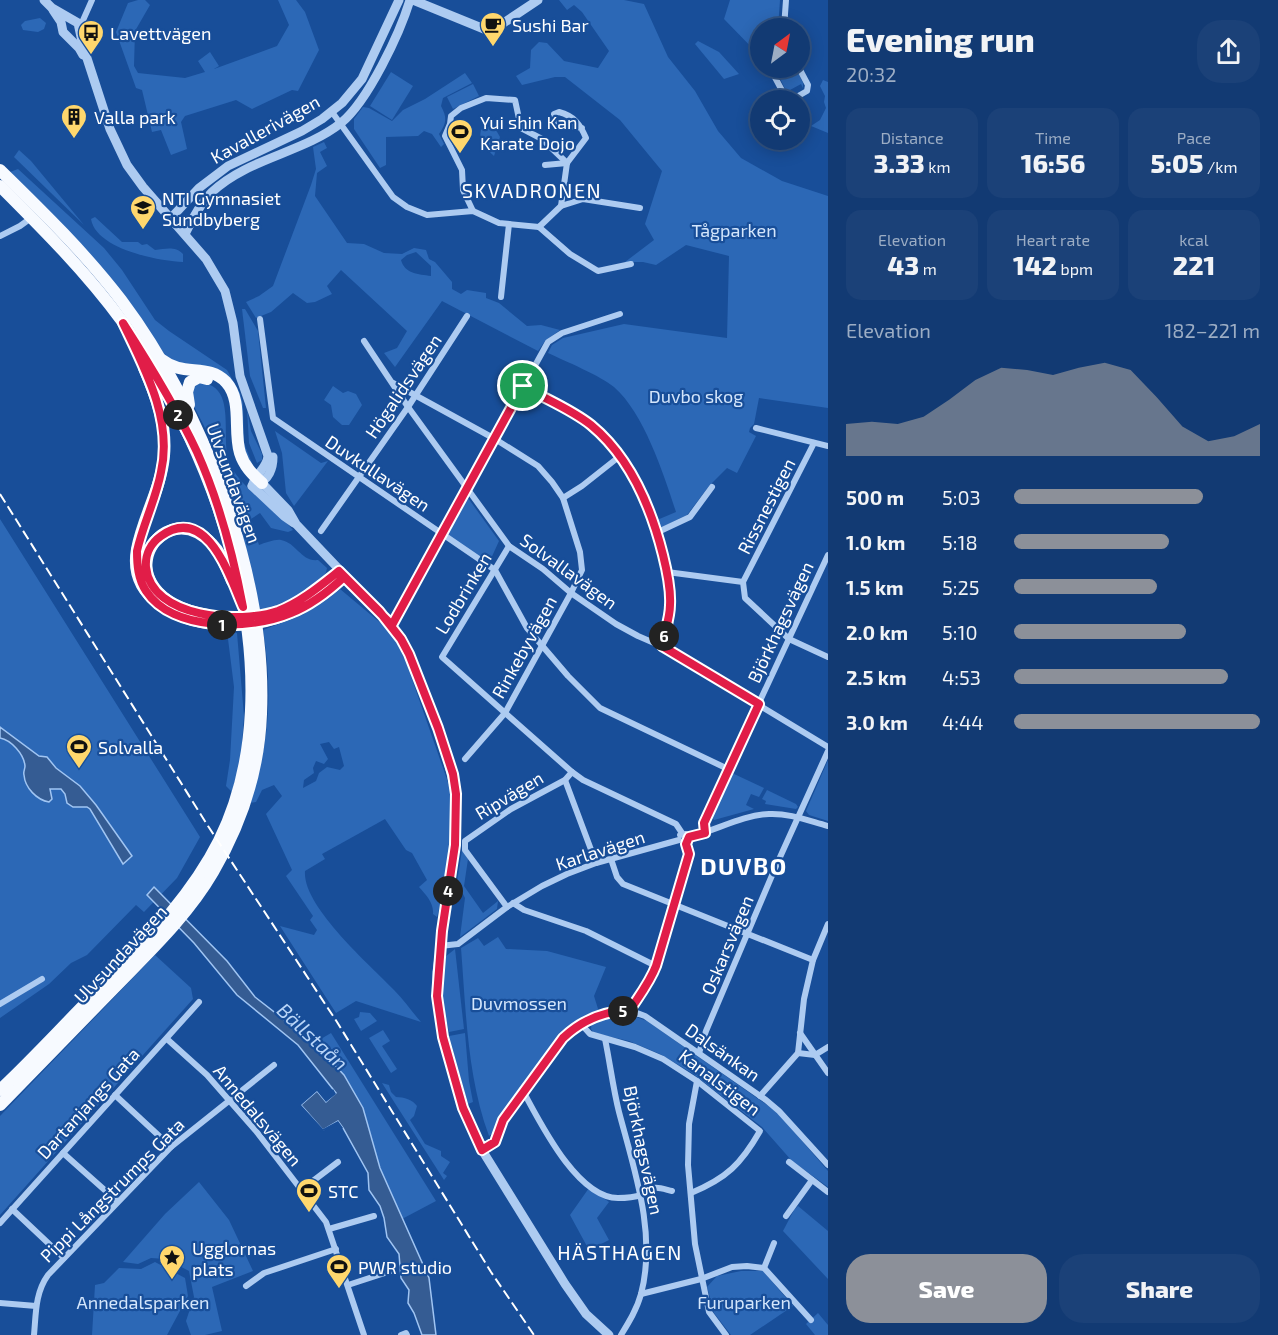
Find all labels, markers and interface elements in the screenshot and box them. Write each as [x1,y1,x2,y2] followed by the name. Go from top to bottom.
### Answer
[478,10,508,48] cafe icon: Sushi Bar
[512,14,589,36] place label: Sushi Bar
[76,18,106,56] bus stop icon: Lavettvägen
[750,18,810,78] north arrow
[750,18,810,150] map controls
[846,19,1035,59] text: Evening run
[1197,20,1260,83] button: share
[110,22,211,44] place label: Lavettvägen
[846,62,896,86] text: 20:32
[207,90,323,168] street label: Kavallerivägen
[750,90,810,150] button: locate
[59,102,89,140] building icon: Valla park
[94,106,176,128] place label: Valla park
[480,111,578,154] place label: Yui shin Kan Karate Dojo
[445,117,475,155] sports icon: Yui shin Kan Karate Dojo
[880,128,944,147] text: Distance
[1035,128,1071,147] text: Time
[1177,128,1211,147] text: Pace
[874,147,925,178] text: 3.33
[1021,147,1085,178] text: 16:56
[1151,147,1203,178] text: 5:05
[925,157,950,176] text: km
[1203,157,1237,176] text: /km
[462,178,602,202] district label: SKVADRONEN
[162,187,281,230] place label: NTI Gymnasiet Sundbyberg
[128,193,158,231] school or university icon: NTI Gymnasiet Sundbyberg
[691,219,777,241] park label: Tågparken
[878,230,946,249] text: Elevation
[1016,230,1090,249] text: Heart rate
[1179,230,1209,249] text: kcal
[887,249,919,280] text: 43
[1013,249,1057,280] text: 142
[1173,249,1215,280] text: 221
[919,259,937,278] text: m
[1057,259,1093,278] text: bpm
[846,318,931,342] text: Elevation
[1164,318,1260,342] text: 182–221 m
[360,330,446,442] street label: Högalidsvägen
[497,360,548,411] pin
[506,369,539,402] icon: arrive
[649,385,743,407] park label: Duvbo skog
[163,400,193,430] pin: 2
[173,405,183,424] text: 2
[202,420,266,546] street label: Ulvsundavägen
[322,430,434,516] street label: Duvkullavägen
[732,454,800,558] street label: Rissnestigen
[846,485,904,509] text: 500 m
[942,485,981,509] text: 5:03
[516,528,622,614] street label: Solvallavägen
[846,530,905,554] text: 1.0 km
[942,530,978,554] text: 5:18
[430,548,496,638] street label: Lodbrinken
[742,558,818,686] street label: Björkhagsvägen
[846,575,904,599] text: 1.5 km
[942,575,979,599] text: 5:25
[487,592,561,702] street label: Rinkebyvägen
[207,610,237,640] pin: 1
[219,615,225,634] text: 1
[846,620,908,644] text: 2.0 km
[942,620,977,644] text: 5:10
[649,621,679,651] pin: 6
[659,626,669,645] text: 6
[846,665,907,689] text: 2.5 km
[942,665,981,689] text: 4:53
[846,710,908,734] text: 3.0 km
[942,710,984,734] text: 4:44
[64,732,94,770] sports icon: Solvalla
[98,736,163,758] place label: Solvalla
[471,766,547,824] street label: Ripvägen
[553,825,647,875] street label: Karlavägen
[700,851,788,880] district label: DUVBO
[433,876,463,906] pin: 4
[443,881,453,900] text: 4
[696,892,758,998] street label: Oskarsvägen
[69,900,171,1008] street label: Ulvsundavägen
[471,992,567,1014] park label: Duvmossen
[608,996,638,1026] pin: 5
[273,997,353,1075] water label: Bällstaån
[619,1001,627,1020] text: 5
[681,1018,765,1086] street label: Dalsänkan
[32,1043,144,1163] street label: Dartanjangs Gata
[675,1044,765,1120] street label: Kanalstigen
[209,1060,307,1170] street label: Annedalsvägen
[620,1084,668,1216] street label: Björkhagsvägen
[35,1113,189,1267] street label: Pippi Långstrumps Gata
[294,1176,324,1214] sports icon: STC
[328,1180,359,1202] place label: STC
[192,1237,276,1280] place label: Ugglornas plats
[557,1240,683,1264] district label: HÄSTHAGEN
[157,1243,187,1281] place icon: Ugglornas plats
[324,1252,354,1290] sports icon: PWR studio
[846,1254,1047,1323] button: Save
[1059,1254,1260,1323] button: Share
[358,1256,452,1278] place label: PWR studio
[76,1291,210,1313] park label: Annedalsparken
[697,1291,791,1313] park label: Furuparken

